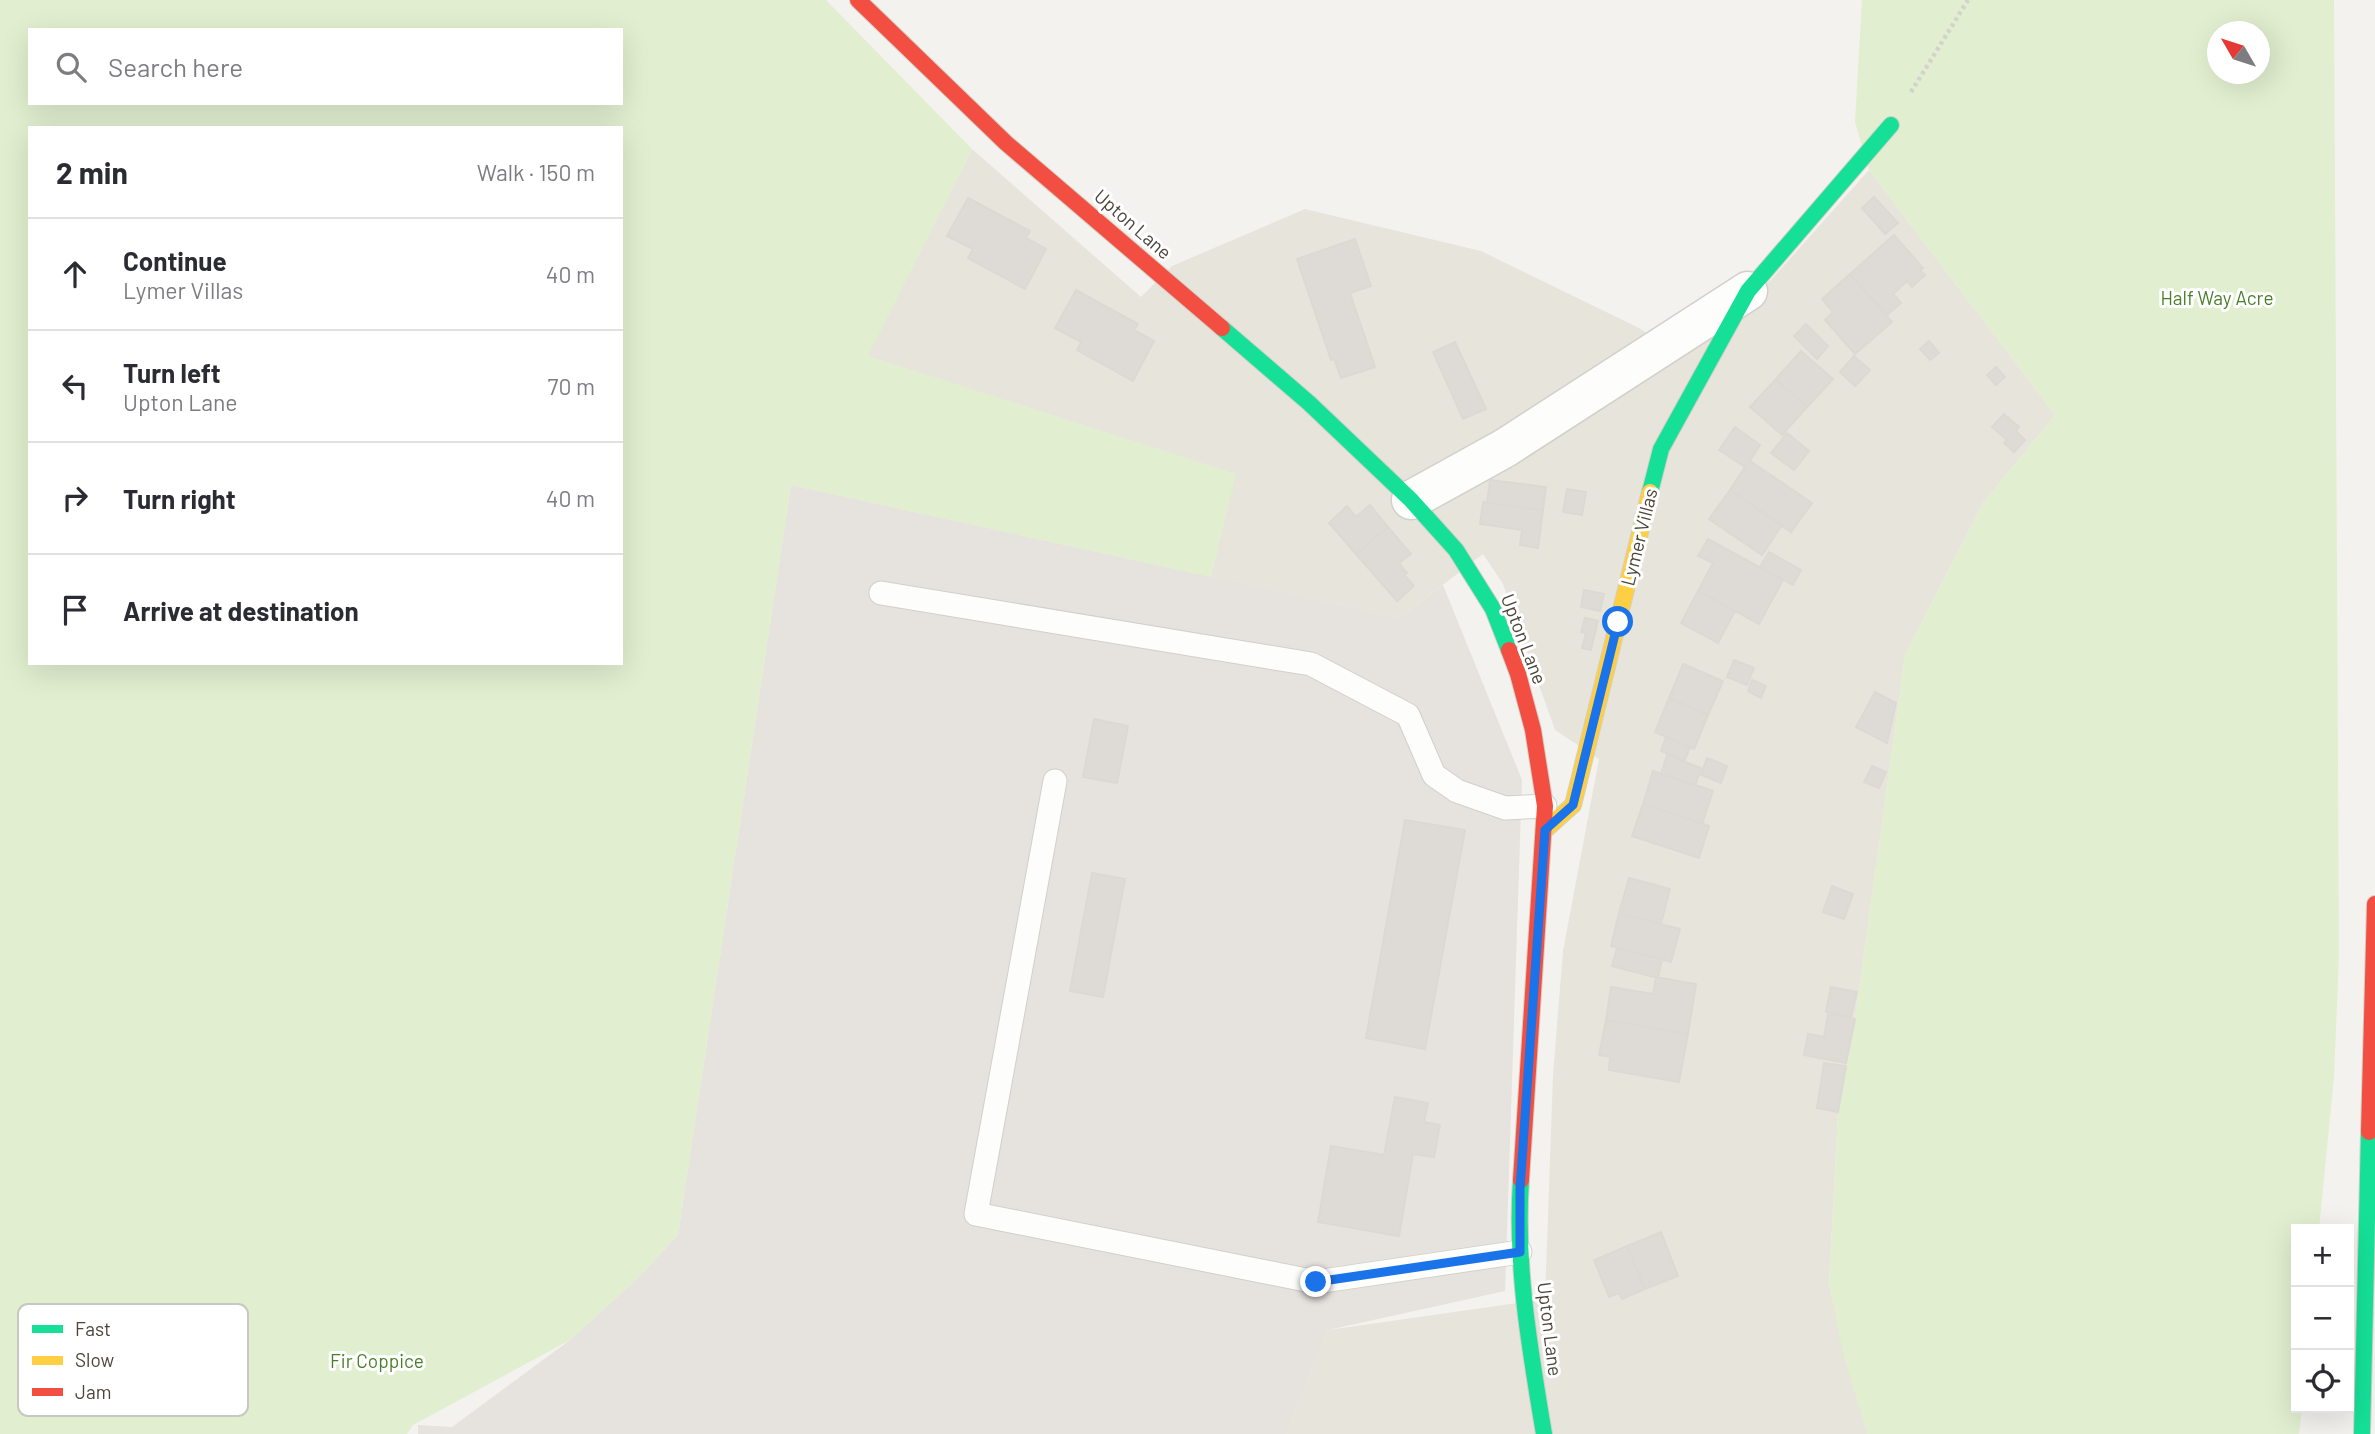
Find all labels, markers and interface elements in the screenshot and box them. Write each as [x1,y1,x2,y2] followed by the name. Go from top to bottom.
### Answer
[2207,21,2270,84] north arrow
[28,28,623,105] search box
[52,48,90,86] icon: search
[108,51,243,82] text: Search here
[56,154,128,190] text: 2 min
[477,158,595,186] text: Walk · 150 m
[1090,184,1177,263] street label: Upton Lane
[123,245,227,276] text: Continue
[56,255,94,293] icon: ahead
[546,260,595,288] text: 40 m
[123,276,243,304] text: Lymer Villas
[2160,286,2274,309] park label: Half Way Acre
[123,357,221,388] text: Turn left
[56,367,94,405] icon: left
[548,372,595,400] text: 70 m
[123,388,237,416] text: Upton Lane
[56,479,94,517] icon: right
[123,483,236,514] text: Turn right
[546,484,595,512] text: 40 m
[1615,486,1662,588] street label: Lymer Villas
[56,591,94,629] icon: arrive
[1497,591,1552,687] street label: Upton Lane
[123,595,359,626] text: Arrive at destination
[1602,606,1633,637] route start
[2291,1224,2354,1413] map controls
[2291,1224,2354,1287] button: +
[1300,1266,1331,1297] route end
[1533,1281,1568,1377] street label: Upton Lane
[2291,1287,2354,1350] button: −
[18,1304,248,1416] legend
[75,1317,111,1340] text: Fast
[75,1348,114,1371] text: Slow
[330,1349,424,1372] park label: Fir Coppice
[2291,1350,2354,1413] button: locate
[75,1380,111,1403] text: Jam

